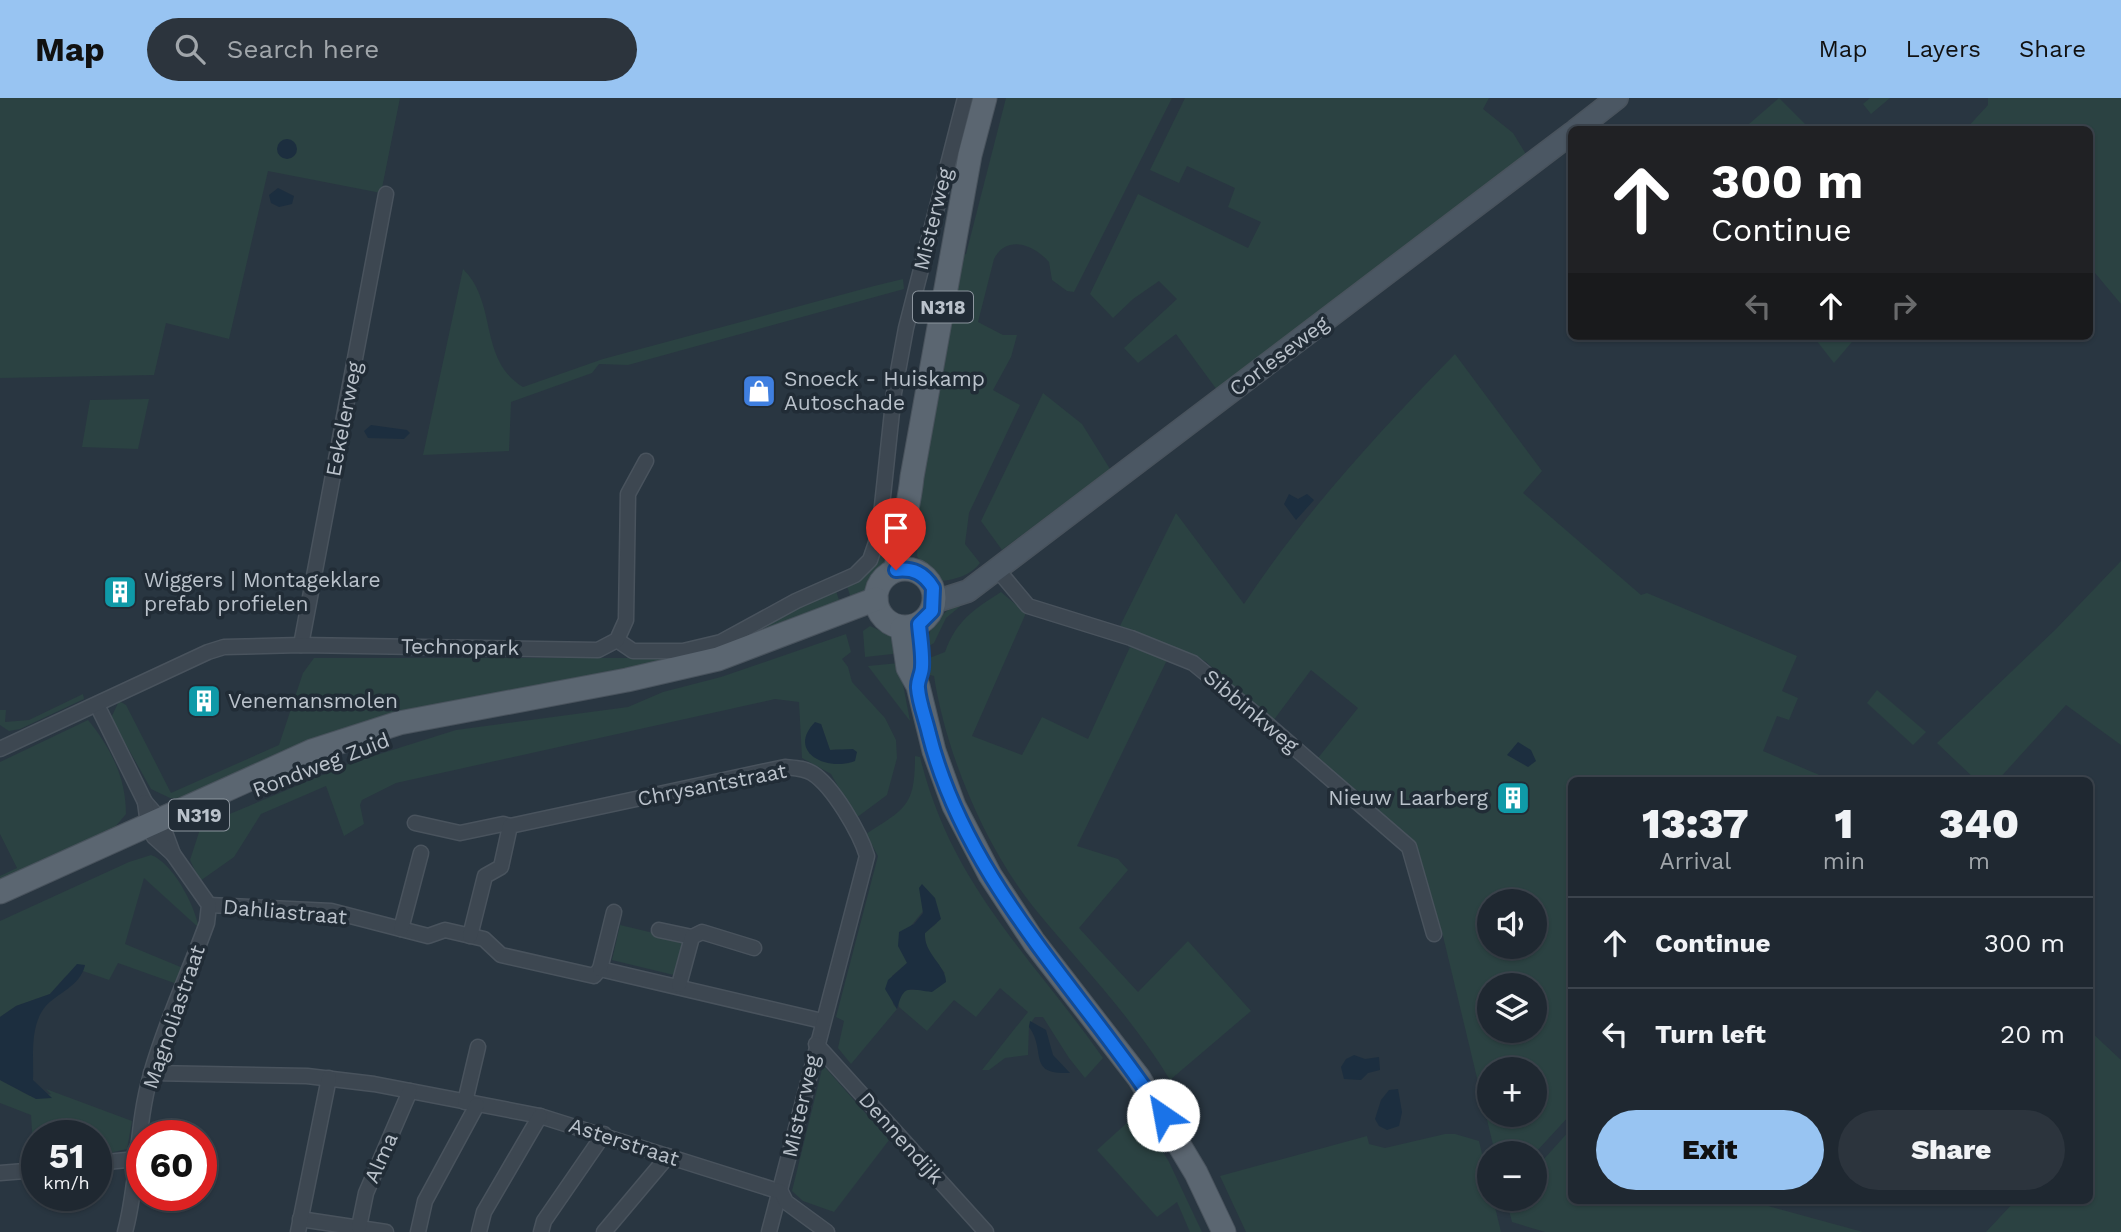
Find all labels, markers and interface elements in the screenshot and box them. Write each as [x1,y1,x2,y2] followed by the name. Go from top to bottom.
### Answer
[147,18,637,81] search box
[35,30,105,69] text: Map
[171,30,209,68] icon: search
[227,34,379,64] text: Search here
[1819,35,1867,63] text: Map
[1905,35,1981,63] text: Layers
[2019,35,2086,63] text: Share
[1711,152,1863,210] text: 300 m
[1596,154,1687,245] icon: ahead
[908,164,957,273] street label: Misterweg
[1711,211,1852,249] text: Continue
[1739,287,1777,325] icon: left
[1812,287,1850,325] icon: ahead
[1885,287,1923,325] icon: right
[913,292,973,322] road number: N318
[1224,310,1334,401] street label: Corleseweg
[320,359,367,478] street label: Eekelerweg
[784,366,985,415] place label: Snoeck - Huiskamp Autoschade
[740,372,778,410] shop icon: Snoeck - Huiskamp Autoschade
[866,498,926,570] pin
[877,509,915,547] icon: arrive
[144,567,381,616] place label: Wiggers | Montageklare prefab profielen
[101,573,139,611] building icon: Wiggers | Montageklare prefab profielen
[401,633,519,660] street label: Technopark
[1199,664,1305,758] street label: Sibbinkweg
[185,682,223,720] building icon: Venemansmolen
[228,688,398,713] place label: Venemansmolen
[249,727,393,802] street label: Rondweg Zuid
[635,758,789,811] street label: Chrysantstraat
[1494,779,1532,817] building icon: Nieuw Laarberg
[1328,785,1489,810] place label: Nieuw Laarberg
[1642,799,1749,848] text: 13:37
[1835,799,1853,848] text: 1
[1939,799,2019,848] text: 340
[169,800,229,830] road number: N319
[1659,848,1731,875] text: Arrival
[1823,848,1865,875] text: min
[1968,848,1990,875] text: m
[1477,889,1547,1211] map controls
[1477,889,1547,959] button: sound
[222,894,348,929] street label: Dahliastraat
[1596,924,1634,962] icon: ahead
[1655,928,1771,958] text: Continue
[1984,928,2065,958] text: 300 m
[137,941,210,1092] street label: Magnoliastraat
[1477,973,1547,1043] button: layers
[1596,1015,1634,1053] icon: left
[1655,1019,1766,1049] text: Turn left
[2000,1019,2065,1049] text: 20 m
[777,1051,825,1160] street label: Misterweg
[1477,1057,1547,1127] button: +
[1126,1078,1200,1152] position arrow
[854,1087,949,1189] street label: Dennendijk
[1596,1110,1824,1190] button: Exit
[1838,1110,2065,1190] button: Share
[566,1112,682,1171] street label: Asterstraat
[126,1120,217,1211] speed limit sign: 60
[359,1129,403,1187] street label: Alma
[49,1135,84,1177] text: 51
[1477,1141,1547,1211] button: −
[43,1172,90,1193] text: km/h

